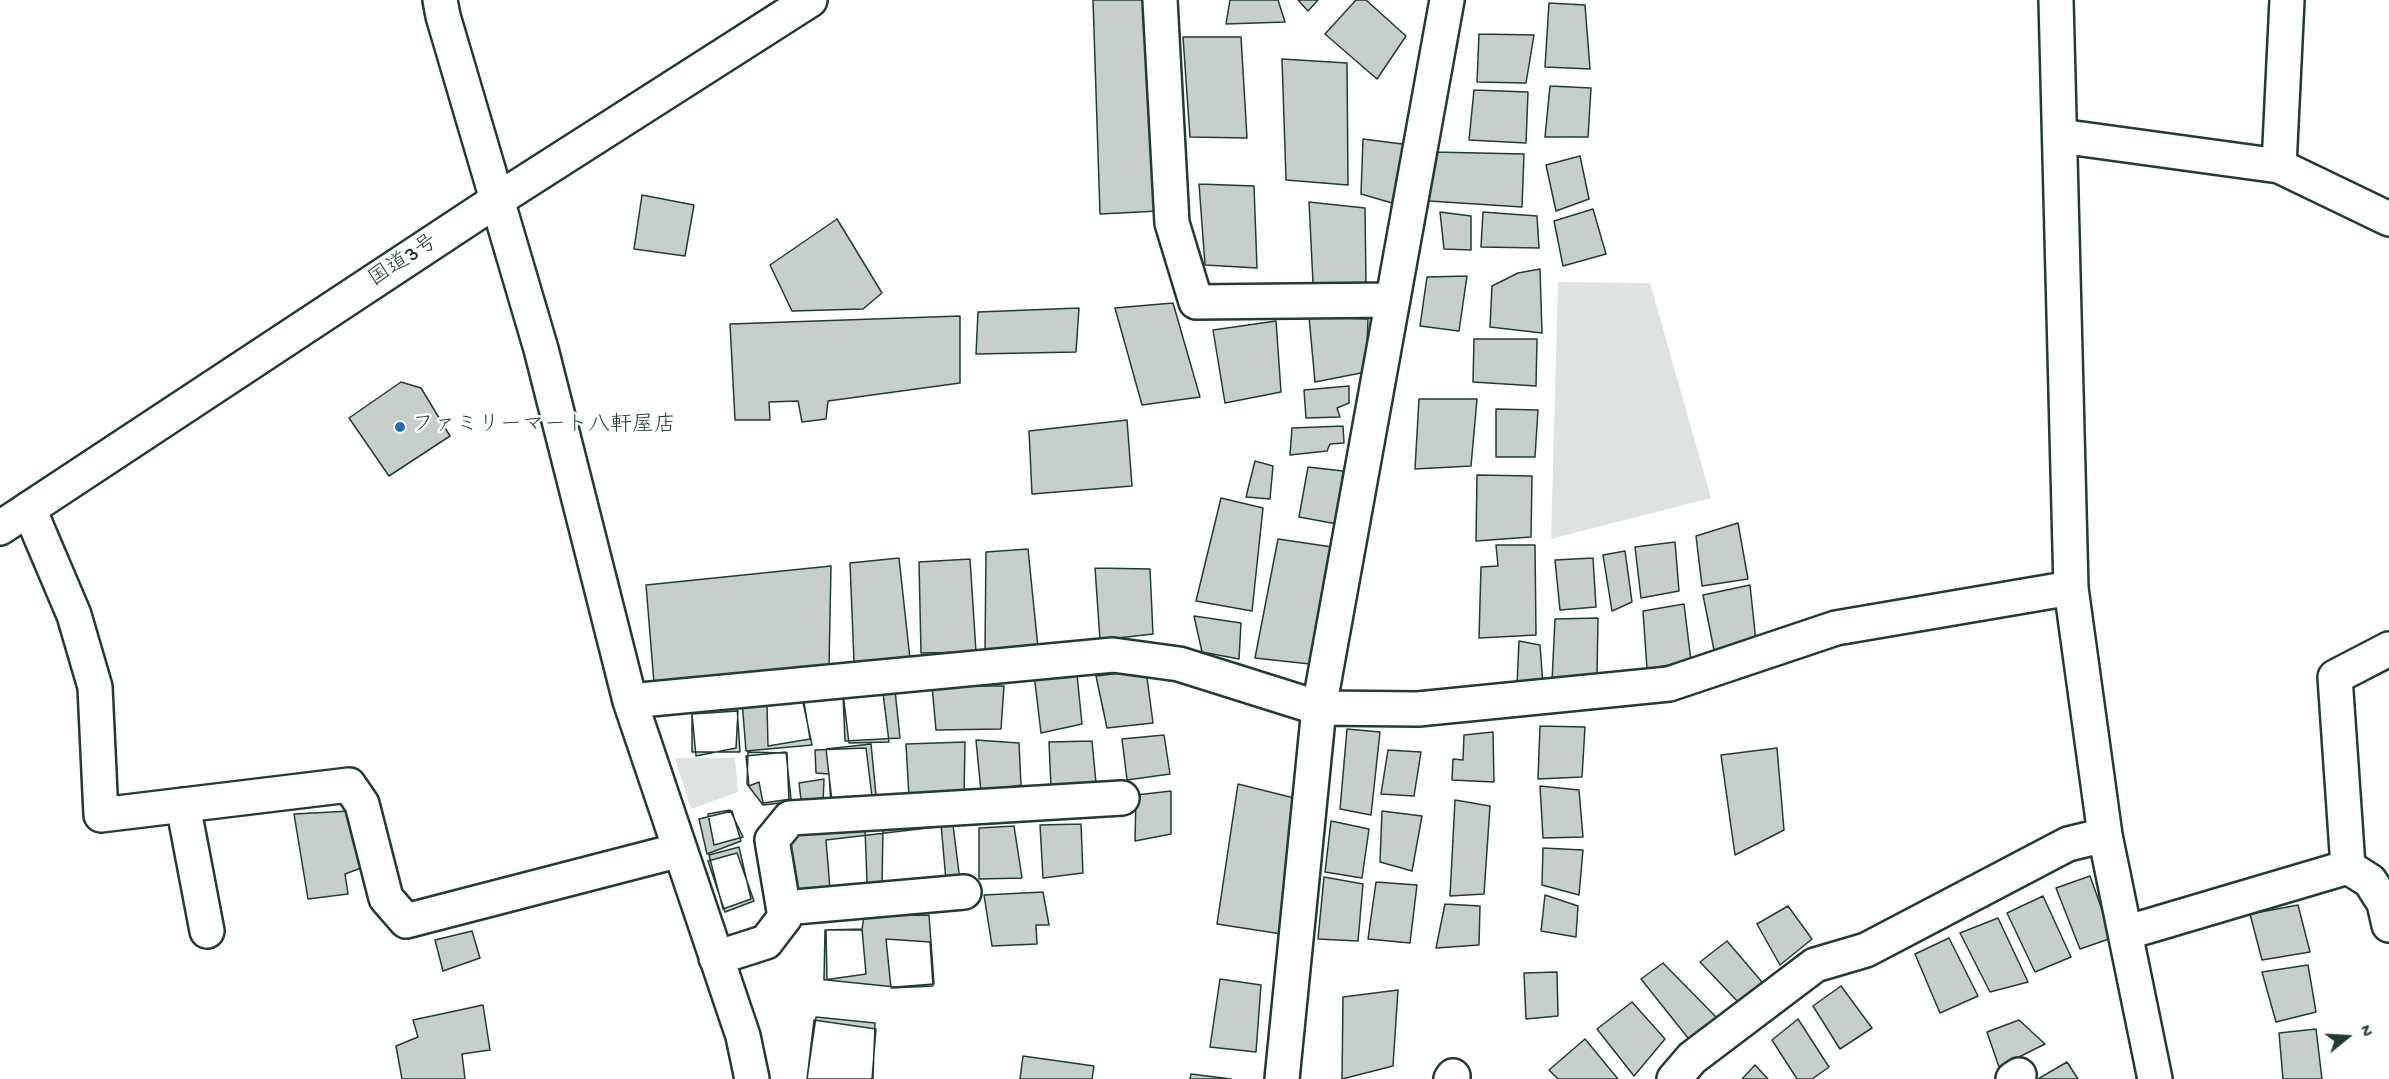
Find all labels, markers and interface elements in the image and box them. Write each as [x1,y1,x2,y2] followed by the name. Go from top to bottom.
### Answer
[364,230,444,294] street label: 国道3号
[412,414,676,440] place label: ファミリーマート八軒屋店
[393,420,407,434] marker: ファミリーマート八軒屋店
[2317,1007,2377,1067] north arrow
[2354,1023,2375,1039] text: N

